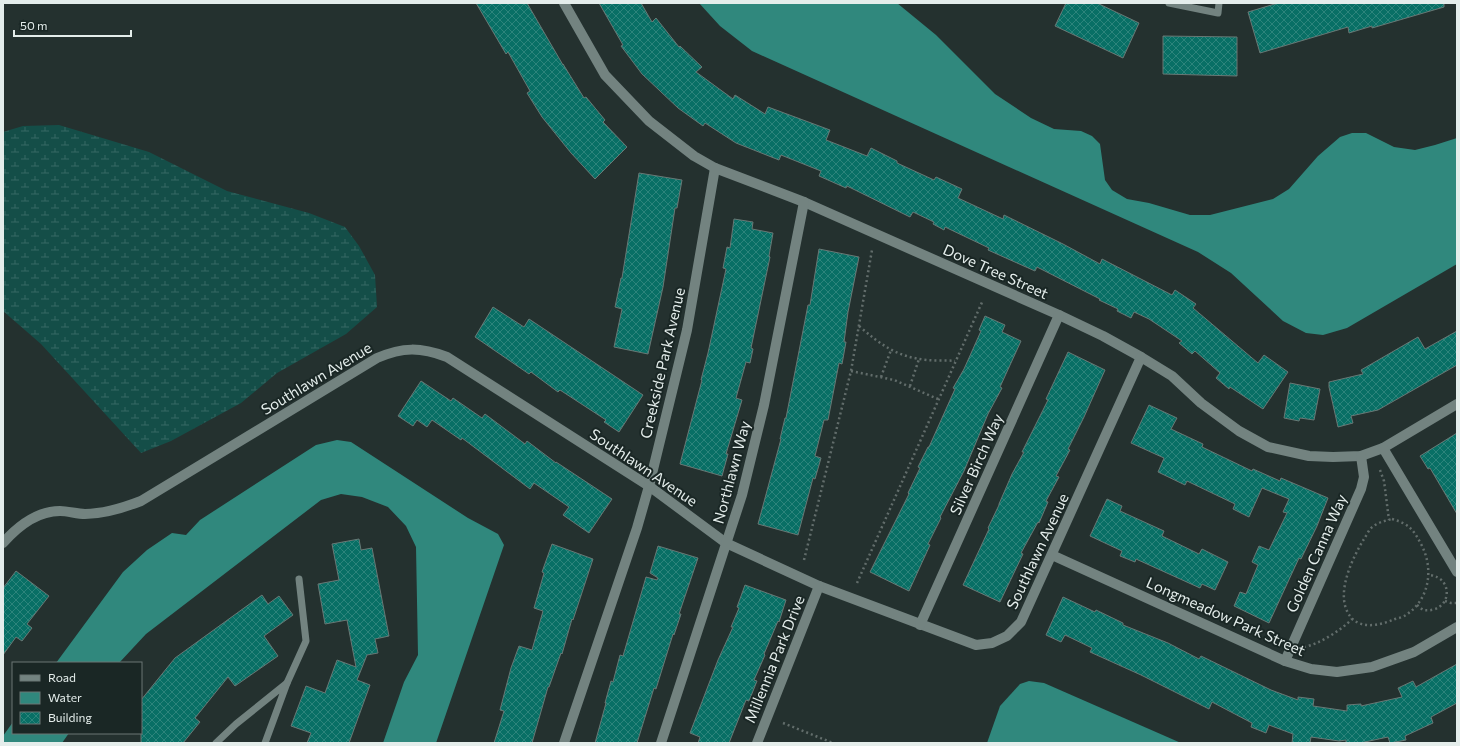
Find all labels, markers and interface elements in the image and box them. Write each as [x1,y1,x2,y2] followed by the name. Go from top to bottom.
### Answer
[14,12,131,38] scale bar
[20,18,48,32] text: 50 m
[941,240,1051,302] street label: Dove Tree Street
[636,286,688,440] street label: Creekside Park Avenue
[257,338,375,418] street label: Southlawn Avenue
[946,410,1006,517] street label: Silver Birch Way
[709,418,753,525] street label: Northlawn Way
[587,424,701,510] street label: Southlawn Avenue
[1002,490,1072,612] street label: Southlawn Avenue
[1282,491,1350,615] street label: Golden Canna Way
[1144,573,1308,659] street label: Longmeadow Park Street
[740,593,808,725] street label: Millennia Park Drive
[12,662,142,734] legend
[48,670,76,684] text: Road
[48,690,82,704] text: Water
[48,710,92,724] text: Building

